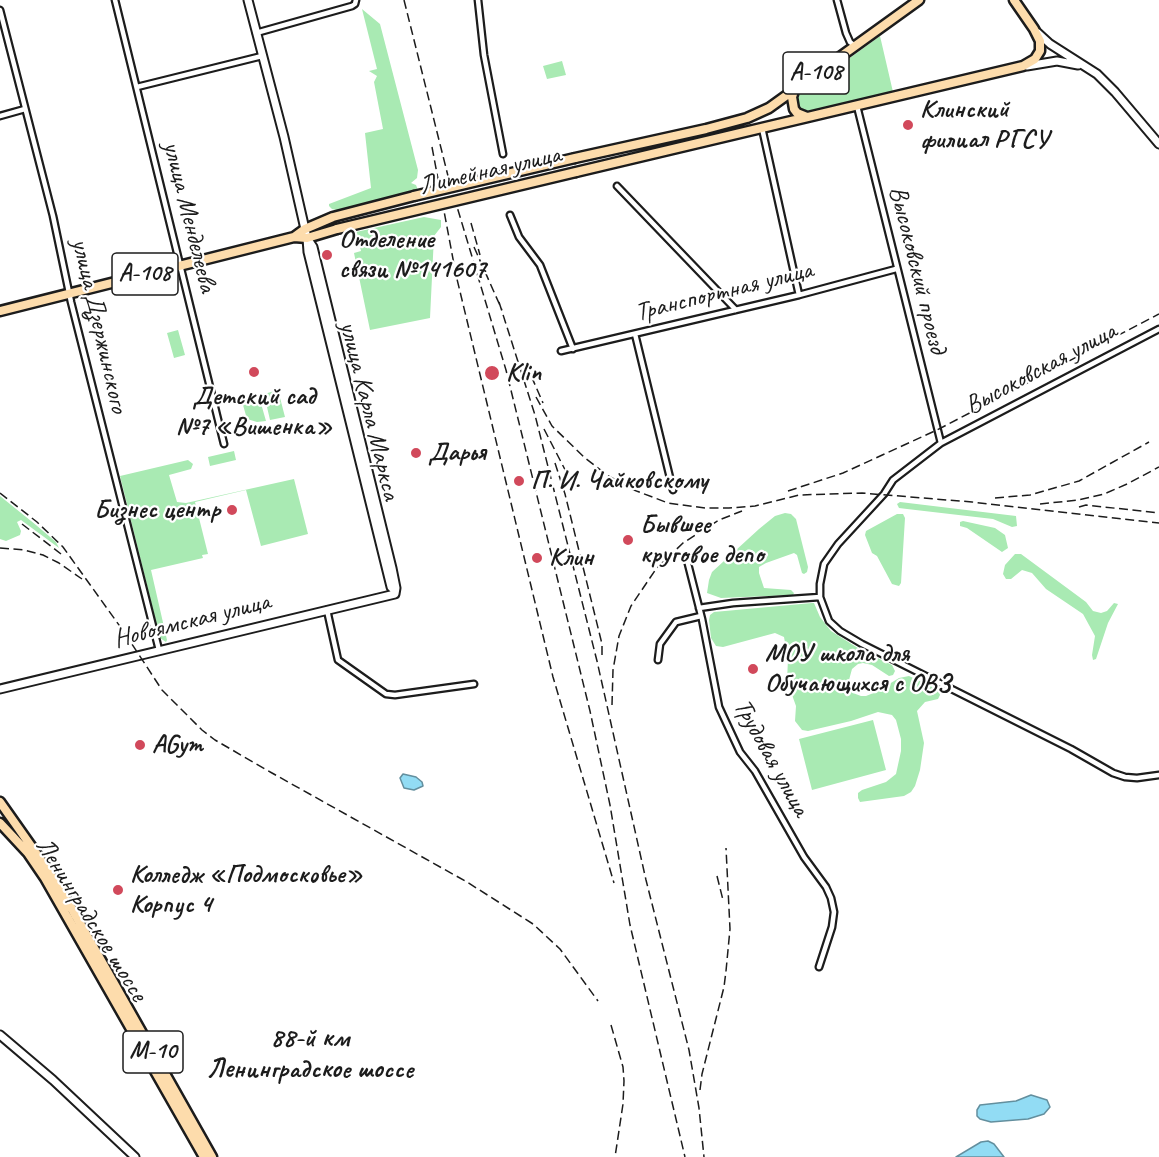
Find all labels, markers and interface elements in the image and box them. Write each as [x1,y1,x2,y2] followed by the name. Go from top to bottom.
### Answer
[783,52,849,94] road number: А-108
[920,94,1049,156] place label: Клинский филиал РГСУ
[901,118,915,132] marker: Клинский филиал РГСУ
[155,138,223,296] street label: улица Менделеева
[416,140,564,202] street label: Литейная улица
[881,183,953,357] street label: Высоковский проезд
[339,224,486,286] place label: Отделение связи №141607
[64,236,134,416] street label: улица Дзержинского
[320,248,334,262] marker: Отделение связи №141607
[112,253,178,295] road number: А-108
[632,255,816,329] street label: Транспортная улица
[960,316,1122,422] street label: Высоковская улица
[332,318,406,504] street label: улица Карла Маркса
[506,357,541,389] place label: Klin
[483,364,501,382] marker: Klin
[247,365,261,379] marker: Детский сад №7 «Вишенка»
[176,381,332,442] place label: Детский сад №7 «Вишенка»
[428,437,486,469] place label: Дарья
[409,446,423,460] marker: Дарья
[531,465,708,497] place label: П. И. Чайковскому
[512,474,526,488] marker: П. И. Чайковскому
[94,494,220,526] place label: Бизнес центр
[225,503,239,517] marker: Бизнес центр
[640,509,764,570] place label: Бывшее круговое депо
[621,533,635,547] marker: Бывшее круговое депо
[549,542,593,574] place label: Клин
[530,551,544,565] marker: Клин
[111,587,273,655] street label: Новоямская улица
[765,638,951,700] place label: МОУ школа для Обучающихся с ОВЗ
[746,662,760,676] marker: МОУ школа для Обучающихся с ОВЗ
[726,694,816,822] street label: Трудовая улица
[152,729,203,761] place label: AGym
[133,738,147,752] marker: AGym
[28,832,154,1008] street label: Ленинградское шоссе
[130,859,363,921] place label: Колледж «Подмосковье» Корпус 4
[111,883,125,897] marker: Колледж «Подмосковье» Корпус 4
[207,1023,413,1086] district label: 88-й км Ленинградское шоссе
[123,1031,183,1073] road number: М-10

